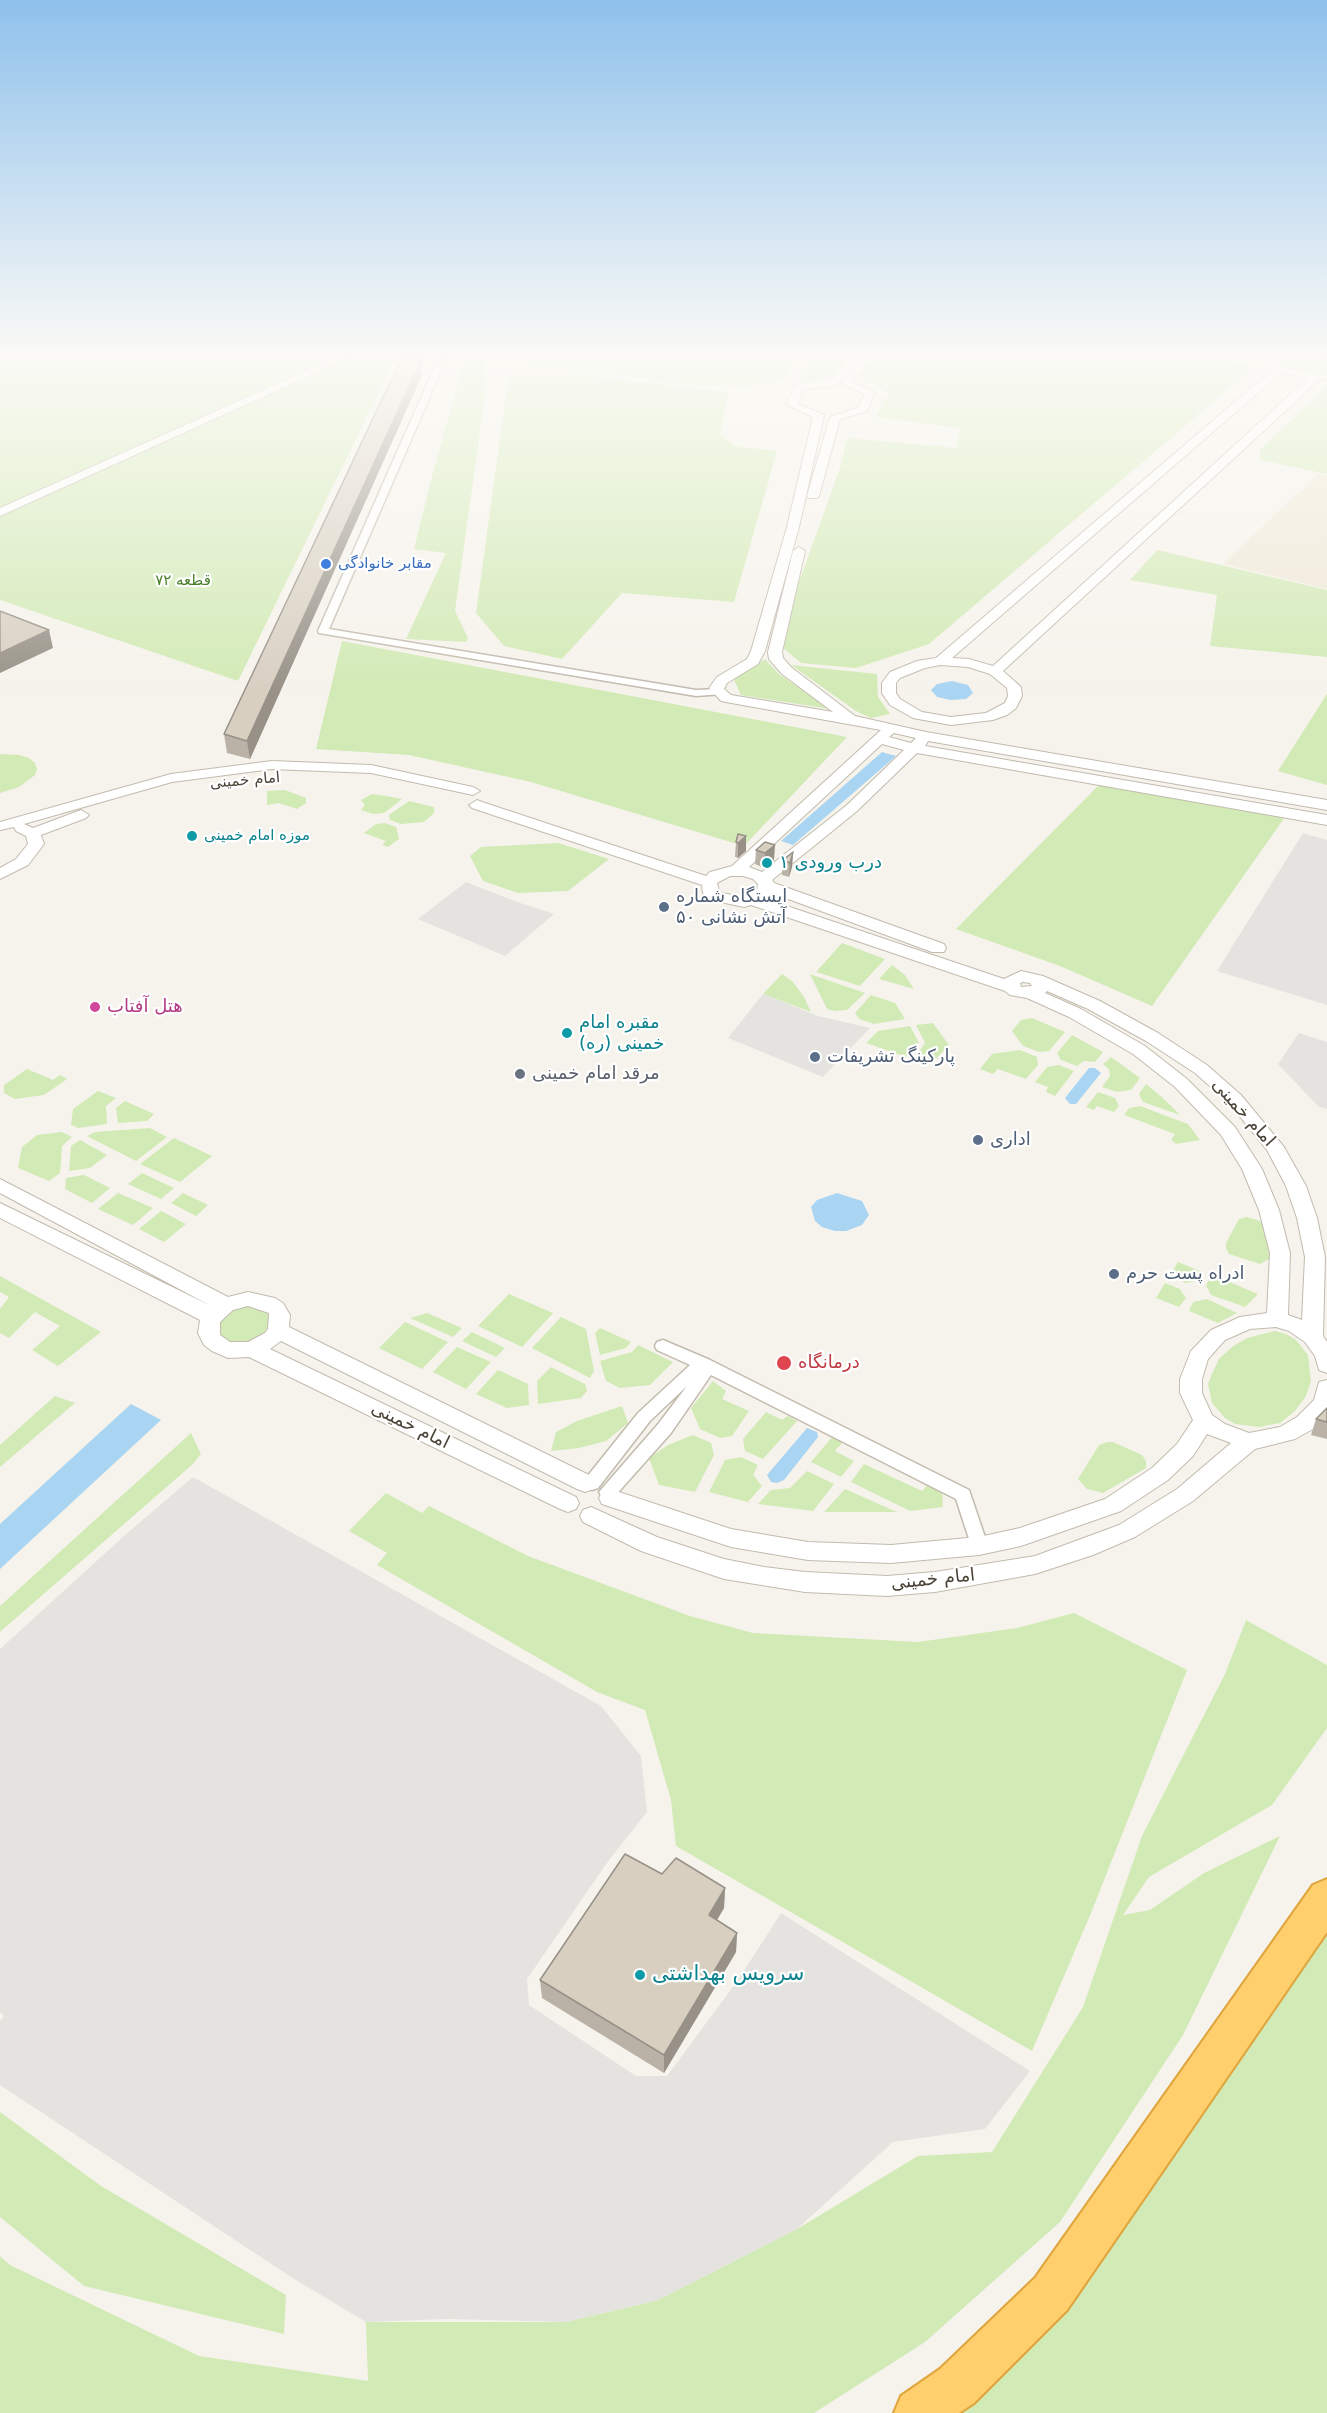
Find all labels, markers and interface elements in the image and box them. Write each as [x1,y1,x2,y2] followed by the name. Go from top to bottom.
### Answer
[338,555,432,573] place label: مقابر خانوادگی
[319,557,333,571] marker: مقابر خانوادگی
[155,572,211,590] park label: قطعه ۷۲
[209,769,281,793] street label: امام خمینی
[204,827,310,845] place label: موزه امام خمینی
[185,829,199,843] marker: موزه امام خمینی
[779,852,882,874] place label: درب ورودی ۱
[760,856,774,870] marker: درب ورودی ۱
[676,886,787,928] place label: ایستگاه شماره ۵۰ آتش نشانی
[657,900,671,914] marker: ایستگاه شماره ۵۰ آتش نشانی
[107,996,183,1018] place label: هتل آفتاب
[88,1000,102,1014] marker: هتل آفتاب
[579,1012,664,1054] place label: مقبره امام خمینی (ره)
[560,1026,574,1040] marker: مقبره امام خمینی (ره)
[827,1046,955,1068] place label: پارکینگ تشریفات
[808,1050,822,1064] marker: پارکینگ تشریفات
[532,1063,660,1085] place label: مرقد امام خمینی
[513,1067,527,1081] marker: مرقد امام خمینی
[1207,1074,1279,1152] street label: امام خمینی
[990,1129,1031,1151] place label: اداری
[971,1133,985,1147] marker: اداری
[1126,1263,1245,1285] place label: ادراه پست حرم
[1107,1267,1121,1281] marker: ادراه پست حرم
[798,1352,860,1374] place label: درمانگاه
[775,1354,793,1372] marker: درمانگاه
[367,1398,453,1454] street label: امام خمینی
[890,1565,976,1595] street label: امام خمینی
[652,1962,804,1988] place label: سرویس بهداشتی
[633,1968,647,1982] marker: سرویس بهداشتی

